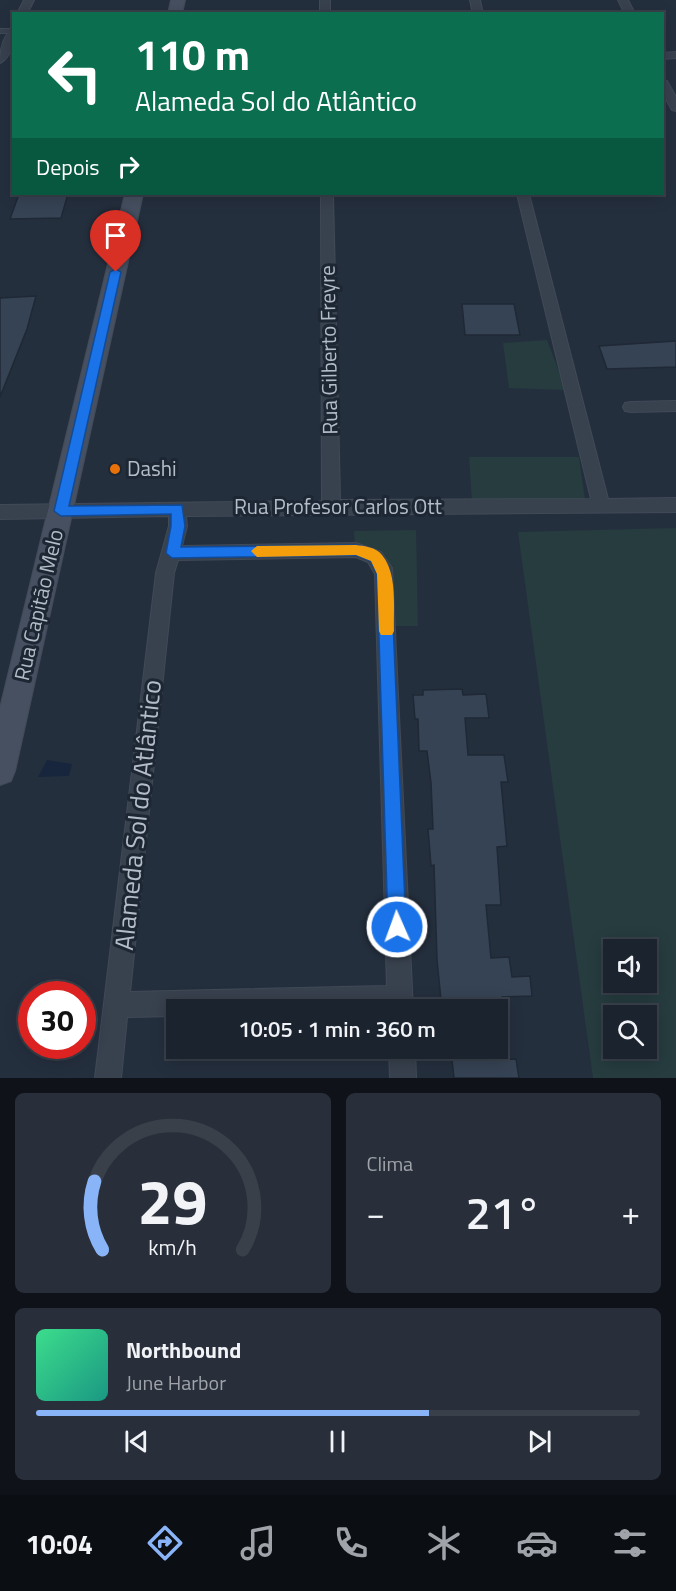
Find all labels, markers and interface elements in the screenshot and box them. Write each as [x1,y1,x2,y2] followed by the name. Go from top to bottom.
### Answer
[135,22,250,86] text: 110 m
[36,36,114,114] icon: left
[135,80,417,121] text: Alameda Sol do Atlântico
[36,150,100,184] text: Depois
[112,150,145,183] icon: right
[90,210,141,272] pin
[99,219,132,252] icon: arrive
[311,265,345,435] street label: Rua Gilberto Freyre
[127,452,177,484] place label: Dashi
[108,462,122,476] marker: Dashi
[234,490,443,522] street label: Rua Profesor Carlos Ott
[5,526,71,684] street label: Rua Capitão Melo
[104,678,171,952] street label: Alameda Sol do Atlântico
[365,895,429,959] position arrow
[603,939,657,1059] map controls
[603,939,657,993] button: sound
[18,981,96,1059] speed limit sign: 30
[603,1005,657,1059] button: search
[238,1012,436,1046] text: 10:05 · 1 min · 360 m
[367,1148,413,1179] text: Clima
[138,1153,208,1248] text: 29
[465,1178,541,1246] text: 21°
[367,1188,385,1238] text: −
[622,1188,640,1238] text: +
[148,1231,197,1263] text: km/h
[126,1333,241,1367] text: Northbound
[126,1367,226,1398] text: June Harbor
[120,1425,153,1458] icon: previous
[321,1425,354,1458] icon: pause
[523,1425,556,1458] icon: next
[144,1522,186,1564] icon: directions
[237,1522,279,1564] icon: music
[330,1522,372,1564] icon: phone
[423,1522,465,1564] icon: climate
[516,1522,558,1564] icon: car
[609,1522,651,1564] icon: filters
[25,1523,93,1564] text: 10:04

